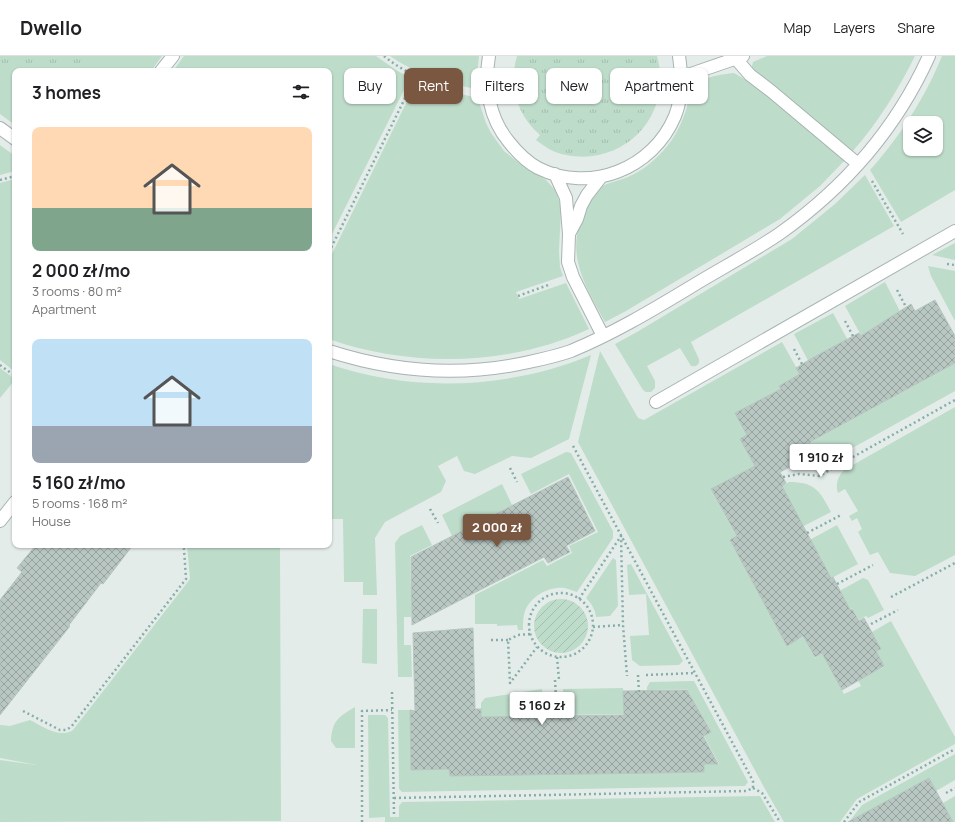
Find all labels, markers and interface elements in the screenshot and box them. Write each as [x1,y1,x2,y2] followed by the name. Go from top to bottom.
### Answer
[20,15,82,41] text: Dwello
[783,18,811,37] text: Map
[833,18,875,37] text: Layers
[897,18,935,37] text: Share
[344,68,396,104] chip: Buy
[404,68,463,104] chip: Rent
[471,68,538,104] chip: Filters
[546,68,602,104] chip: New
[610,68,708,104] chip: Apartment
[32,81,101,104] text: 3 homes
[290,81,312,103] icon: filters
[903,116,943,156] map controls
[903,116,943,156] button: layers
[136,153,208,225] icon: home
[32,259,130,282] text: 2 000 zł/mo
[32,282,122,300] text: 3 rooms · 80 m²
[32,300,96,318] text: Apartment
[136,365,208,437] icon: home
[780,444,862,478] pin: 1 910 zł
[799,448,843,466] text: 1 910 zł
[32,471,126,494] text: 5 160 zł/mo
[32,494,128,512] text: 5 rooms · 168 m²
[32,512,71,530] text: House
[456,514,538,548] pin: 2 000 zł
[472,518,522,536] text: 2 000 zł
[501,692,583,726] pin: 5 160 zł
[519,696,565,714] text: 5 160 zł

